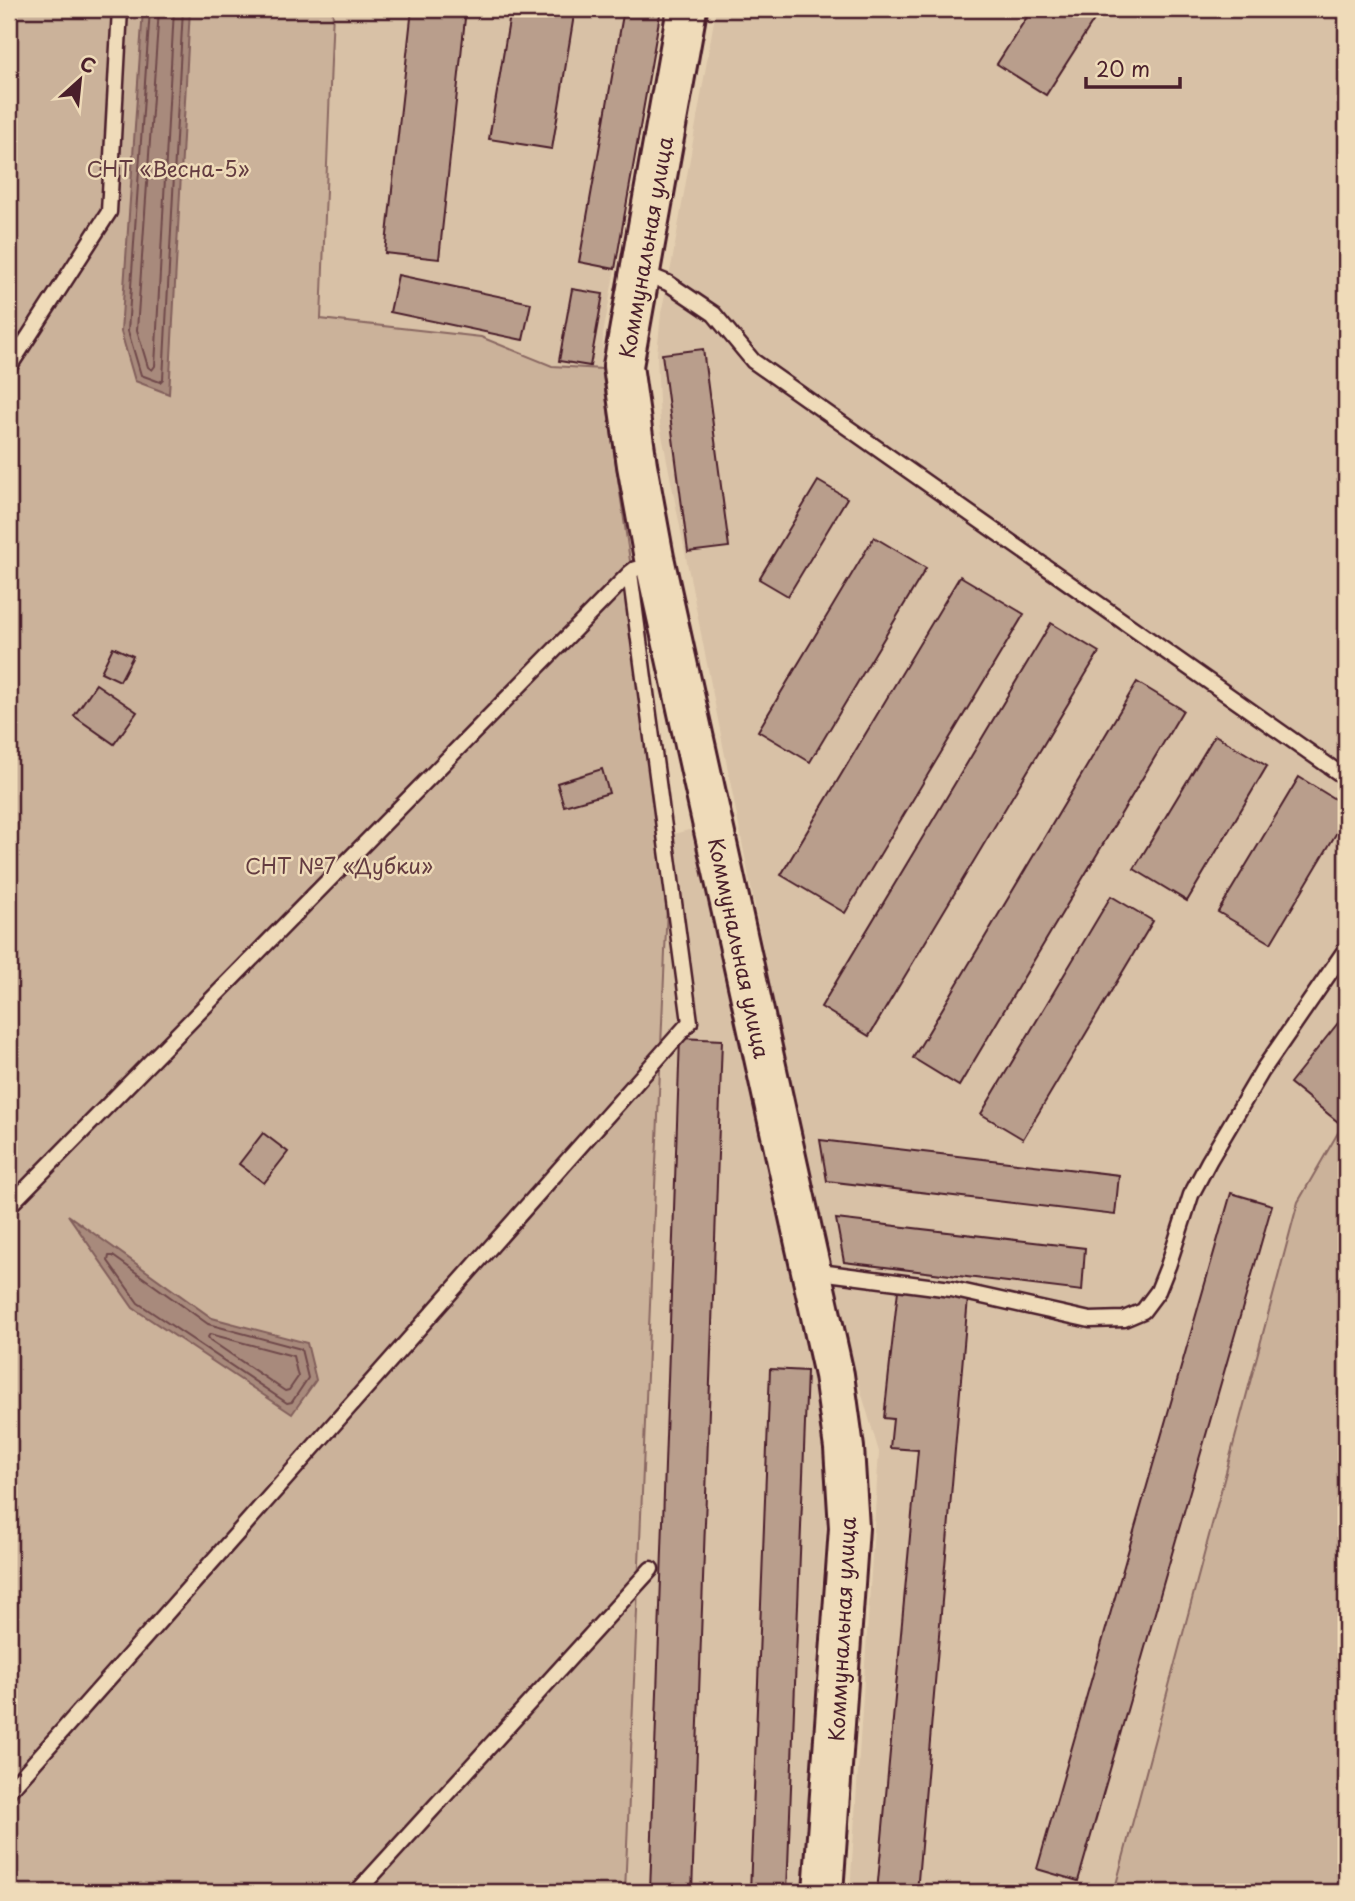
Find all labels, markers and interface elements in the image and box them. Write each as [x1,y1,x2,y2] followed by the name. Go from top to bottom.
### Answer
[46,46,116,116] north arrow
[1086,46,1180,90] scale bar
[75,48,101,80] text: С
[1096,52,1150,84] text: 20 m
[610,133,680,360] street label: Коммунальная улица
[86,152,250,184] park label: СНТ «Весна-5»
[701,835,779,1062] street label: Коммунальная улица
[245,849,433,881] park label: СНТ №7 «Дубки»
[819,1515,863,1742] street label: Коммунальная улица

